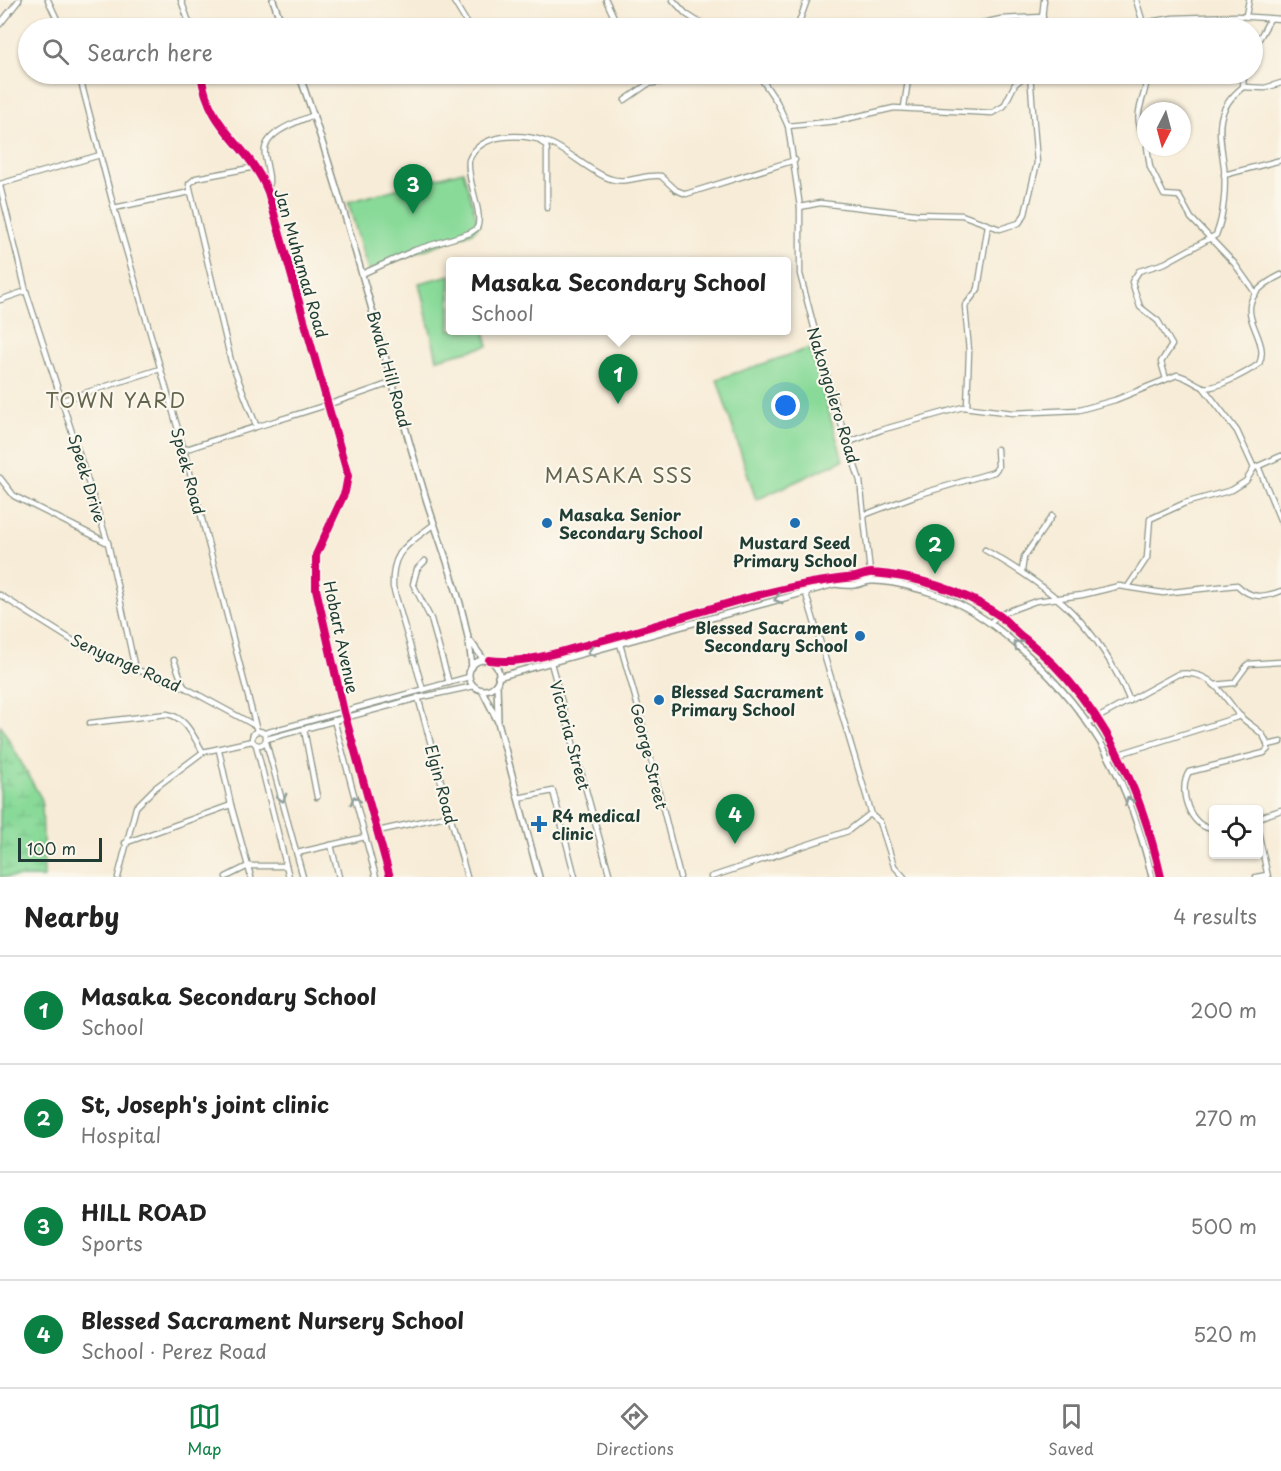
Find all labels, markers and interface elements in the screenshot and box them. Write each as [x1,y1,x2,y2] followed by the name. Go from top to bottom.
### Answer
[18,18,1263,84] search box
[39,35,72,68] icon: search
[87,35,213,68] text: Search here
[1137,102,1191,156] north arrow
[394,164,432,214] pin: 3
[269,185,335,341] street label: Jan Muhamad Road
[446,257,791,335] popup
[471,265,766,298] text: Masaka Secondary School
[471,298,534,328] text: School
[362,308,418,430] street label: Bwala Hill Road
[802,324,866,466] street label: Nakongolero Road
[598,354,638,404] pin: 1
[45,385,187,415] district label: TOWN YARD
[771,391,800,420] your location
[166,425,212,517] street label: Speek Road
[63,431,113,525] street label: Speek Drive
[545,460,693,490] district label: MASAKA SSS
[559,502,703,544] place label: Masaka Senior Secondary School
[540,516,554,530] marker: Masaka Senior Secondary School
[788,516,802,530] marker: Mustard Seed Primary School
[916,524,954,574] pin: 2
[733,530,857,572] place label: Mustard Seed Primary School
[318,579,366,696] street label: Hobart Avenue
[773,592,784,604] one-way arrow
[695,615,848,657] place label: Blessed Sacrament Secondary School
[67,627,185,697] street label: Senyange Road
[853,629,867,643] marker: Blessed Sacrament Secondary School
[1013,641,1024,652] one-way arrow
[586,645,596,658] one-way arrow
[545,677,597,793] street label: Victoria Street
[671,679,824,721] place label: Blessed Sacrament Primary School
[652,693,666,707] marker: Blessed Sacrament Primary School
[625,700,675,812] street label: George Street
[420,741,464,827] street label: Elgin Road
[274,793,287,803] one-way arrow
[716,794,754,844] pin: 4
[350,795,363,805] one-way arrow
[1124,796,1136,807] one-way arrow
[552,803,640,845] place label: R4 medical clinic
[1209,805,1263,859] map controls
[1209,805,1263,859] button: locate
[530,815,548,833] marker: R4 medical clinic
[18,835,102,862] scale bar
[27,836,76,860] text: 100 m
[24,897,119,936] text: Nearby
[1173,901,1257,931] text: 4 results
[81,979,376,1012] text: Masaka Secondary School
[39,995,48,1025] text: 1
[1190,995,1257,1025] text: 200 m
[81,1012,144,1042] text: School
[81,1087,329,1120] text: St, Joseph's joint clinic
[36,1103,51,1133] text: 2
[1194,1103,1257,1133] text: 270 m
[81,1120,161,1150] text: Hospital
[81,1195,207,1228] text: HILL ROAD
[37,1211,50,1241] text: 3
[1190,1211,1257,1241] text: 500 m
[81,1228,143,1258] text: Sports
[81,1303,464,1336] text: Blessed Sacrament Nursery School
[37,1319,50,1349] text: 4
[1193,1319,1257,1349] text: 520 m
[81,1336,267,1366] text: School · Perez Road
[187,1400,221,1460] tab: Map
[596,1400,674,1460] tab: Directions
[1048,1400,1094,1460] tab: Saved

